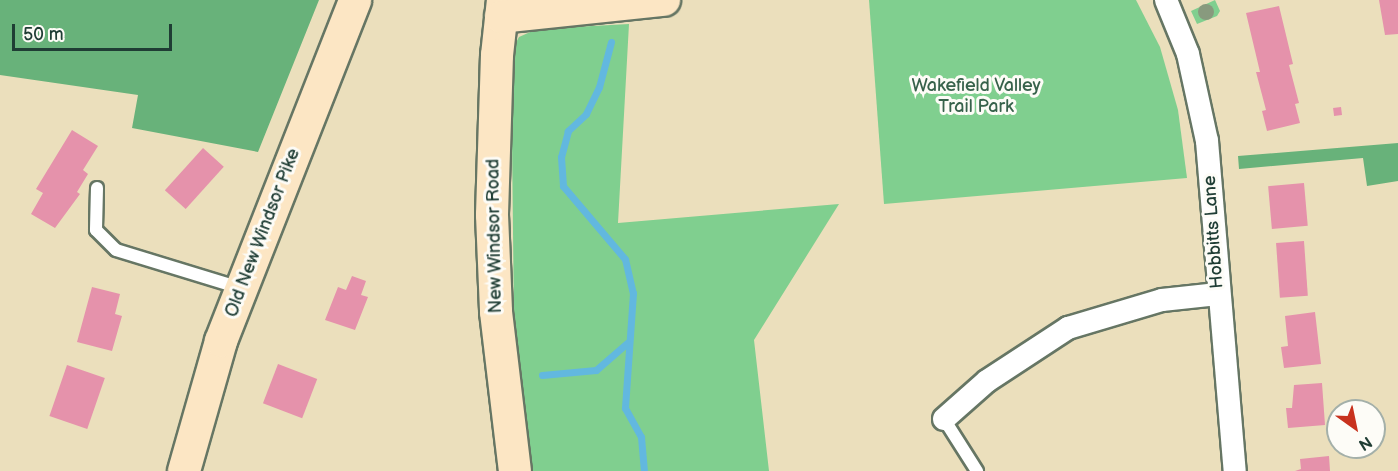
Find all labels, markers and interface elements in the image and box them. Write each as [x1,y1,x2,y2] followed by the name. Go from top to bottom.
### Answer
[15,12,176,50] scale bar
[23,24,64,45] text: 50 m
[911,76,1041,118] park label: Wakefield Valley Trail Park
[221,145,305,321] street label: Old New Windsor Pike
[483,158,507,314] street label: New Windsor Road
[1199,175,1229,289] street label: Hobbitts Lane
[1326,399,1386,459] north arrow
[1355,432,1375,454] text: N

